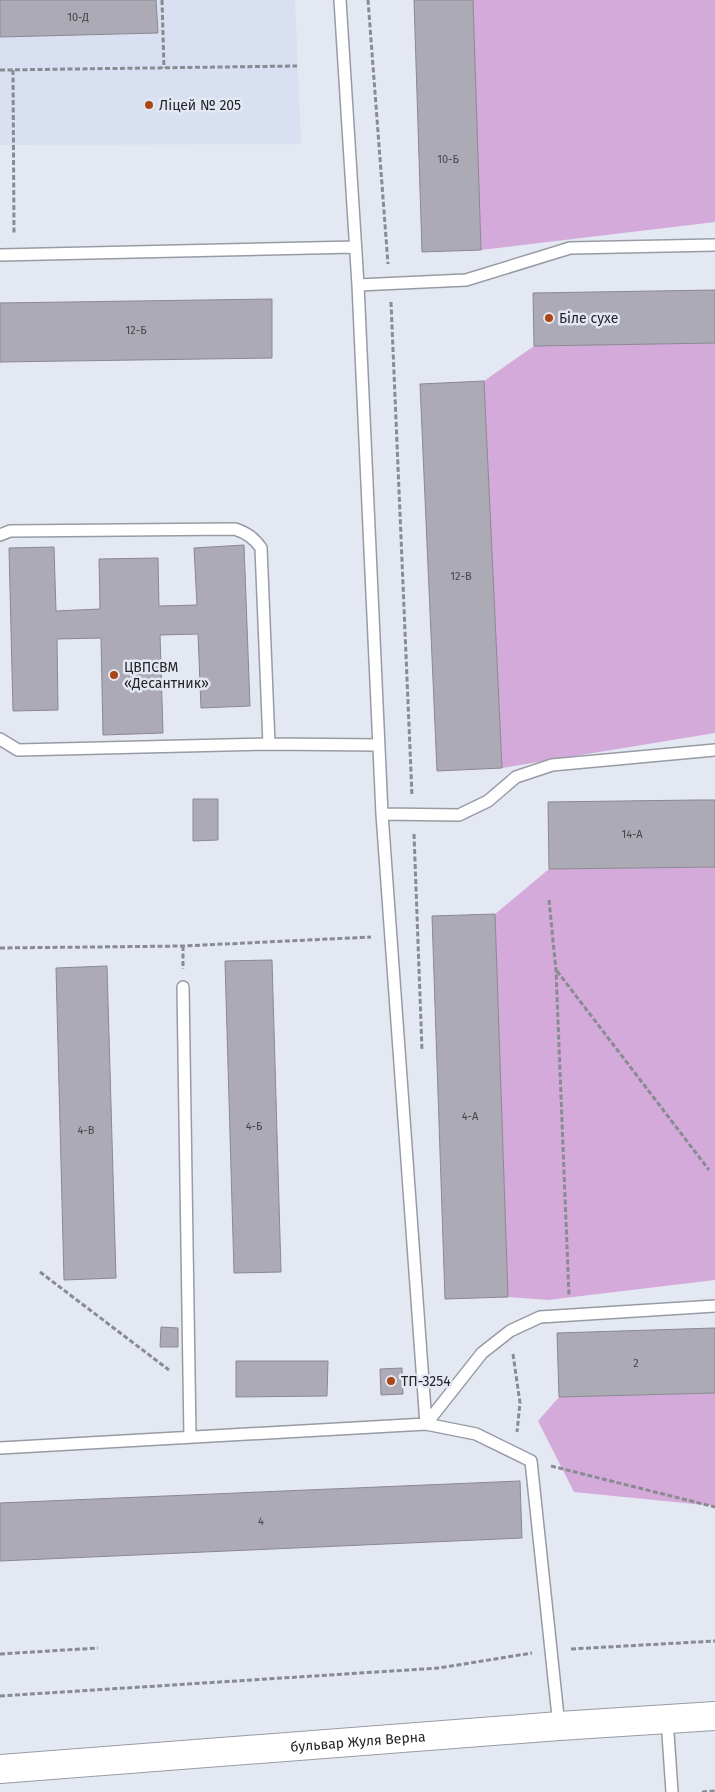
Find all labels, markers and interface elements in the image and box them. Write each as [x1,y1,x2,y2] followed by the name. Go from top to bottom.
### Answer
[67,11,89,24] house number: 10-Д
[159,97,241,114] place label: Ліцей № 205
[143,99,155,111] marker: Ліцей № 205
[437,153,459,166] house number: 10-Б
[559,310,618,327] place label: Біле сухе
[543,312,555,324] marker: Біле сухе
[125,324,147,337] house number: 12-Б
[450,570,472,583] house number: 12-В
[124,659,209,692] place label: ЦВПСВМ «Десантник»
[108,669,120,681] marker: ЦВПСВМ «Десантник»
[621,828,643,841] house number: 14-А
[462,1110,479,1123] house number: 4-А
[246,1120,263,1133] house number: 4-Б
[78,1124,95,1137] house number: 4-В
[633,1357,639,1370] house number: 2
[401,1373,451,1390] place label: ТП-3254
[385,1375,397,1387] marker: ТП-3254
[258,1515,264,1528] house number: 4
[290,1728,426,1756] street label: бульвар Жуля Верна

